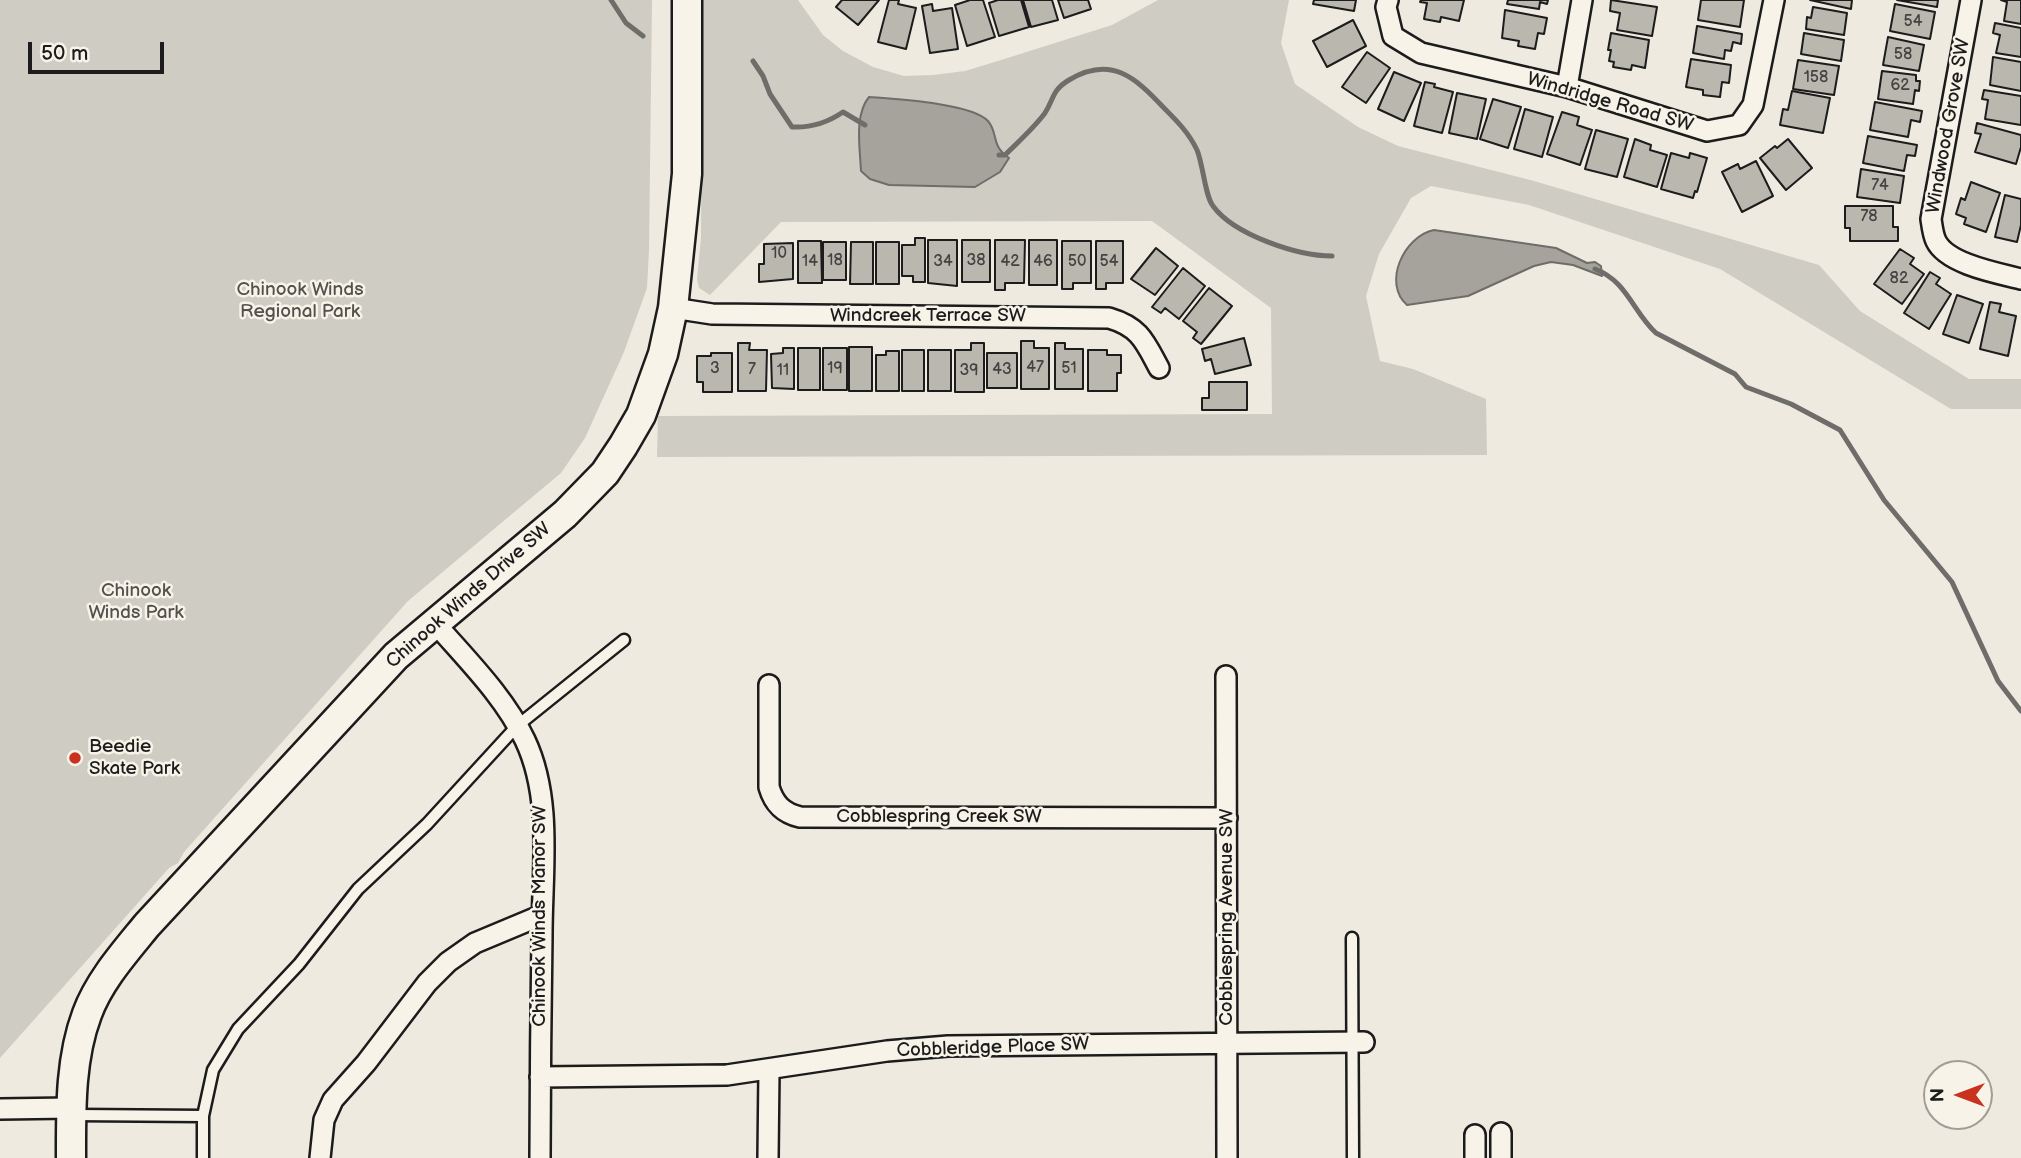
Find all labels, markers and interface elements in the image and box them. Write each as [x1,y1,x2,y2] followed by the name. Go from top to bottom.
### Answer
[1904,12,1922,32] house number: 54
[32,28,168,72] scale bar
[1922,37,1976,215] street label: Windwood Grove SW
[41,41,88,66] text: 50 m
[1894,45,1912,65] house number: 58
[1524,68,1696,138] street label: Windridge Road SW
[1804,68,1828,88] house number: 158
[1890,76,1910,96] house number: 62
[1871,176,1889,196] house number: 74
[1860,207,1878,227] house number: 78
[771,244,787,264] house number: 10
[827,251,843,271] house number: 18
[966,251,986,271] house number: 38
[802,252,818,272] house number: 14
[933,252,953,272] house number: 34
[1000,252,1020,272] house number: 42
[1033,252,1053,272] house number: 46
[1068,252,1086,272] house number: 50
[1100,252,1118,272] house number: 54
[1890,269,1908,289] house number: 82
[236,279,364,323] park label: Chinook Winds Regional Park
[830,305,1026,327] street label: Windcreek Terrace SW
[1026,358,1044,378] house number: 47
[710,359,720,379] house number: 3
[827,359,843,379] house number: 19
[1061,359,1077,379] house number: 51
[748,360,756,380] house number: 7
[992,360,1012,380] house number: 43
[777,361,789,381] house number: 11
[959,361,979,381] house number: 39
[382,518,556,674] street label: Chinook Winds Drive SW
[88,580,184,624] park label: Chinook Winds Park
[89,736,180,780] place label: Beedie Skate Park
[67,750,83,766] marker: Beedie Skate Park
[529,805,551,1027] street label: Chinook Winds Manor SW
[836,806,1042,828] street label: Cobblespring Creek SW
[1216,808,1238,1026] street label: Cobblespring Avenue SW
[896,1033,1090,1063] street label: Cobbleridge Place SW
[1923,1060,1993,1130] north arrow
[1927,1088,1950,1102] text: N

